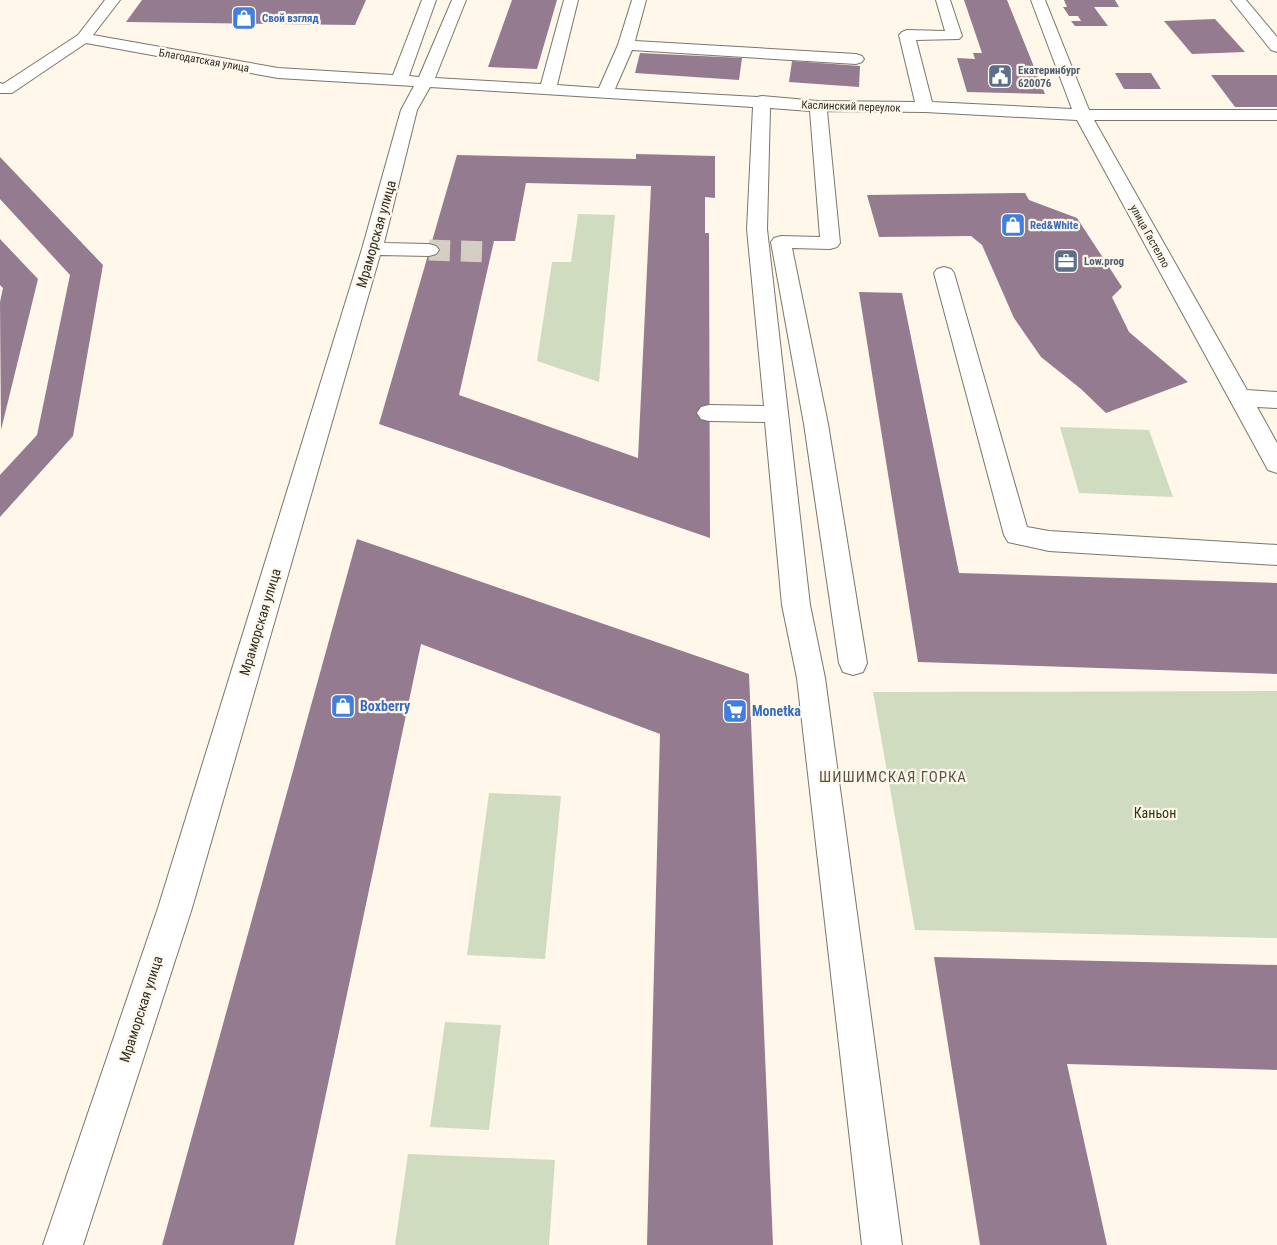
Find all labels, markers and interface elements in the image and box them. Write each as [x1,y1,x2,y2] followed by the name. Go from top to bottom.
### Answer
[231,5,257,31] shop icon: Свой взгляд
[262,12,319,25] place label: Свой взгляд
[158,46,250,75] street label: Благодатская улица
[987,63,1013,89] public building icon: Екатеринбург 620076
[1018,64,1080,90] place label: Екатеринбург 620076
[801,98,902,115] street label: Каслинский переулок
[353,178,399,290] street label: Мраморская улица
[1127,203,1172,270] street label: улица Гастелло
[1000,212,1026,238] shop icon: Red&White
[1030,219,1078,232] place label: Red&White
[1053,248,1079,274] office icon: Low.prog
[1084,255,1124,268] place label: Low.prog
[236,567,284,677] street label: Мраморская улица
[330,693,356,719] shop icon: Boxberry
[360,698,411,714] place label: Boxberry
[722,698,748,724] supermarket icon: Monetka
[752,703,801,719] place label: Monetka
[819,768,967,786] district label: ШИШИМСКАЯ ГОРКА
[1134,805,1176,821] park label: Каньон
[116,954,166,1064] street label: Мраморская улица

